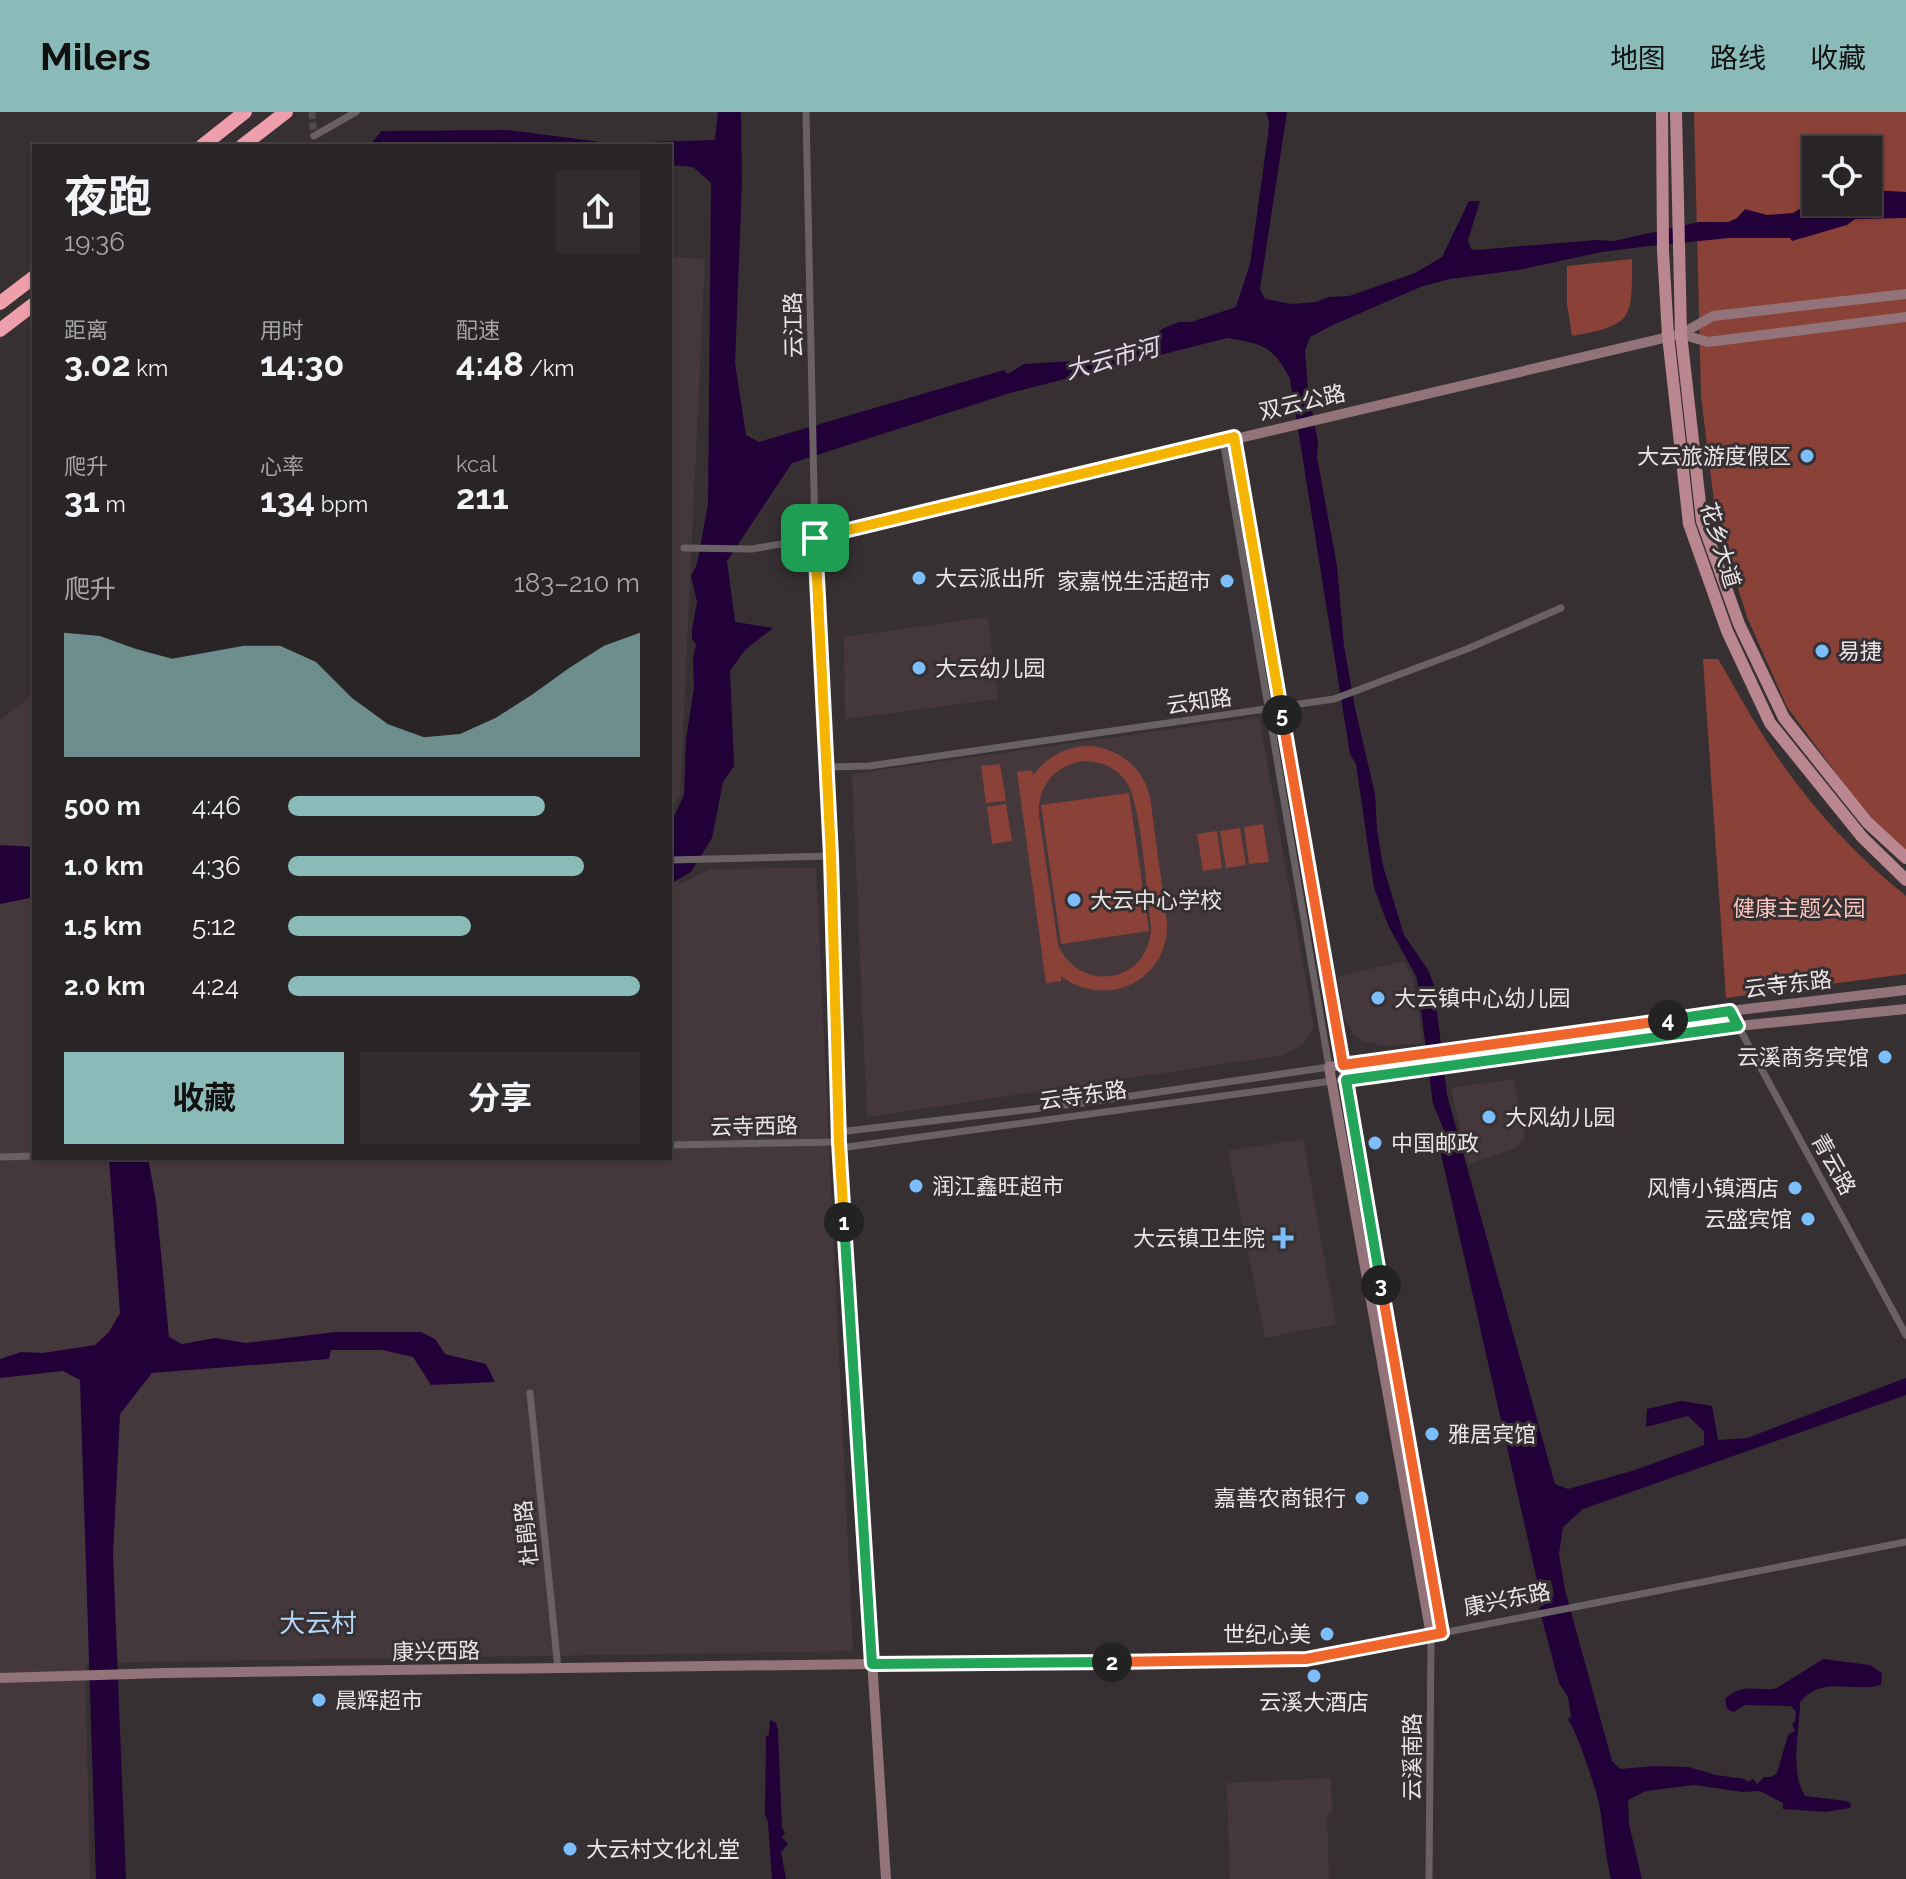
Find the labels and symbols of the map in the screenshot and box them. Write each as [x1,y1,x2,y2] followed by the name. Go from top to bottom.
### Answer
[779,292,807,358] street label: 云江路
[1062,331,1166,385] water label: 大云市河
[1256,379,1348,425] street label: 双云公路
[1637,443,1791,469] place label: 大云旅游度假区
[1798,447,1816,465] marker: 大云旅游度假区
[1696,499,1746,591] street label: 花乡大道
[781,504,849,572] pin
[935,565,1045,591] place label: 大云派出所
[1057,568,1211,594] place label: 家嘉悦生活超市
[910,569,928,587] marker: 大云派出所
[1218,572,1236,590] marker: 家嘉悦生活超市
[1838,638,1882,664] place label: 易捷
[1813,642,1831,660] marker: 易捷
[935,655,1045,681] place label: 大云幼儿园
[910,659,928,677] marker: 大云幼儿园
[1165,684,1233,718] street label: 云知路
[1262,695,1302,735] pin: 5
[1090,887,1222,913] place label: 大云中心学校
[1065,891,1083,909] marker: 大云中心学校
[1733,895,1865,921] park label: 健康主题公园
[1743,966,1833,1002] street label: 云寺东路
[1394,985,1570,1011] place label: 大云镇中心幼儿园
[1369,989,1387,1007] marker: 大云镇中心幼儿园
[1648,1000,1688,1040] pin: 4
[1737,1044,1869,1070] place label: 云溪商务宾馆
[1876,1048,1894,1066] marker: 云溪商务宾馆
[1038,1076,1128,1114] street label: 云寺东路
[1505,1104,1615,1130] place label: 大风幼儿园
[1480,1108,1498,1126] marker: 大风幼儿园
[710,1112,798,1140] street label: 云寺西路
[1807,1129,1861,1199] street label: 青云路
[1391,1130,1479,1156] place label: 中国邮政
[1366,1134,1384,1152] marker: 中国邮政
[932,1173,1064,1199] place label: 润江鑫旺超市
[1647,1175,1779,1201] place label: 风情小镇酒店
[907,1177,925,1195] marker: 润江鑫旺超市
[1786,1179,1804,1197] marker: 风情小镇酒店
[824,1202,864,1242] pin: 1
[1704,1206,1792,1232] place label: 云盛宾馆
[1799,1210,1817,1228] marker: 云盛宾馆
[1133,1225,1265,1251] place label: 大云镇卫生院
[1272,1227,1294,1249] marker: 大云镇卫生院
[1361,1265,1401,1305] pin: 3
[1448,1421,1536,1447] place label: 雅居宾馆
[1423,1425,1441,1443] marker: 雅居宾馆
[1214,1485,1346,1511] place label: 嘉善农商银行
[1353,1489,1371,1507] marker: 嘉善农商银行
[510,1499,542,1567] street label: 杜鹃路
[1461,1578,1553,1620] street label: 康兴东路
[279,1608,357,1638] district label: 大云村
[1223,1621,1311,1647] place label: 世纪心美
[1318,1625,1336,1643] marker: 世纪心美
[392,1637,480,1665] street label: 康兴西路
[1092,1642,1132,1682] pin: 2
[1305,1667,1323,1685] marker: 云溪大酒店
[335,1687,423,1713] place label: 晨辉超市
[1259,1689,1369,1715] place label: 云溪大酒店
[310,1691,328,1709] marker: 晨辉超市
[1399,1713,1425,1801] street label: 云溪南路
[586,1836,740,1862] place label: 大云村文化礼堂
[561,1840,579,1858] marker: 大云村文化礼堂

